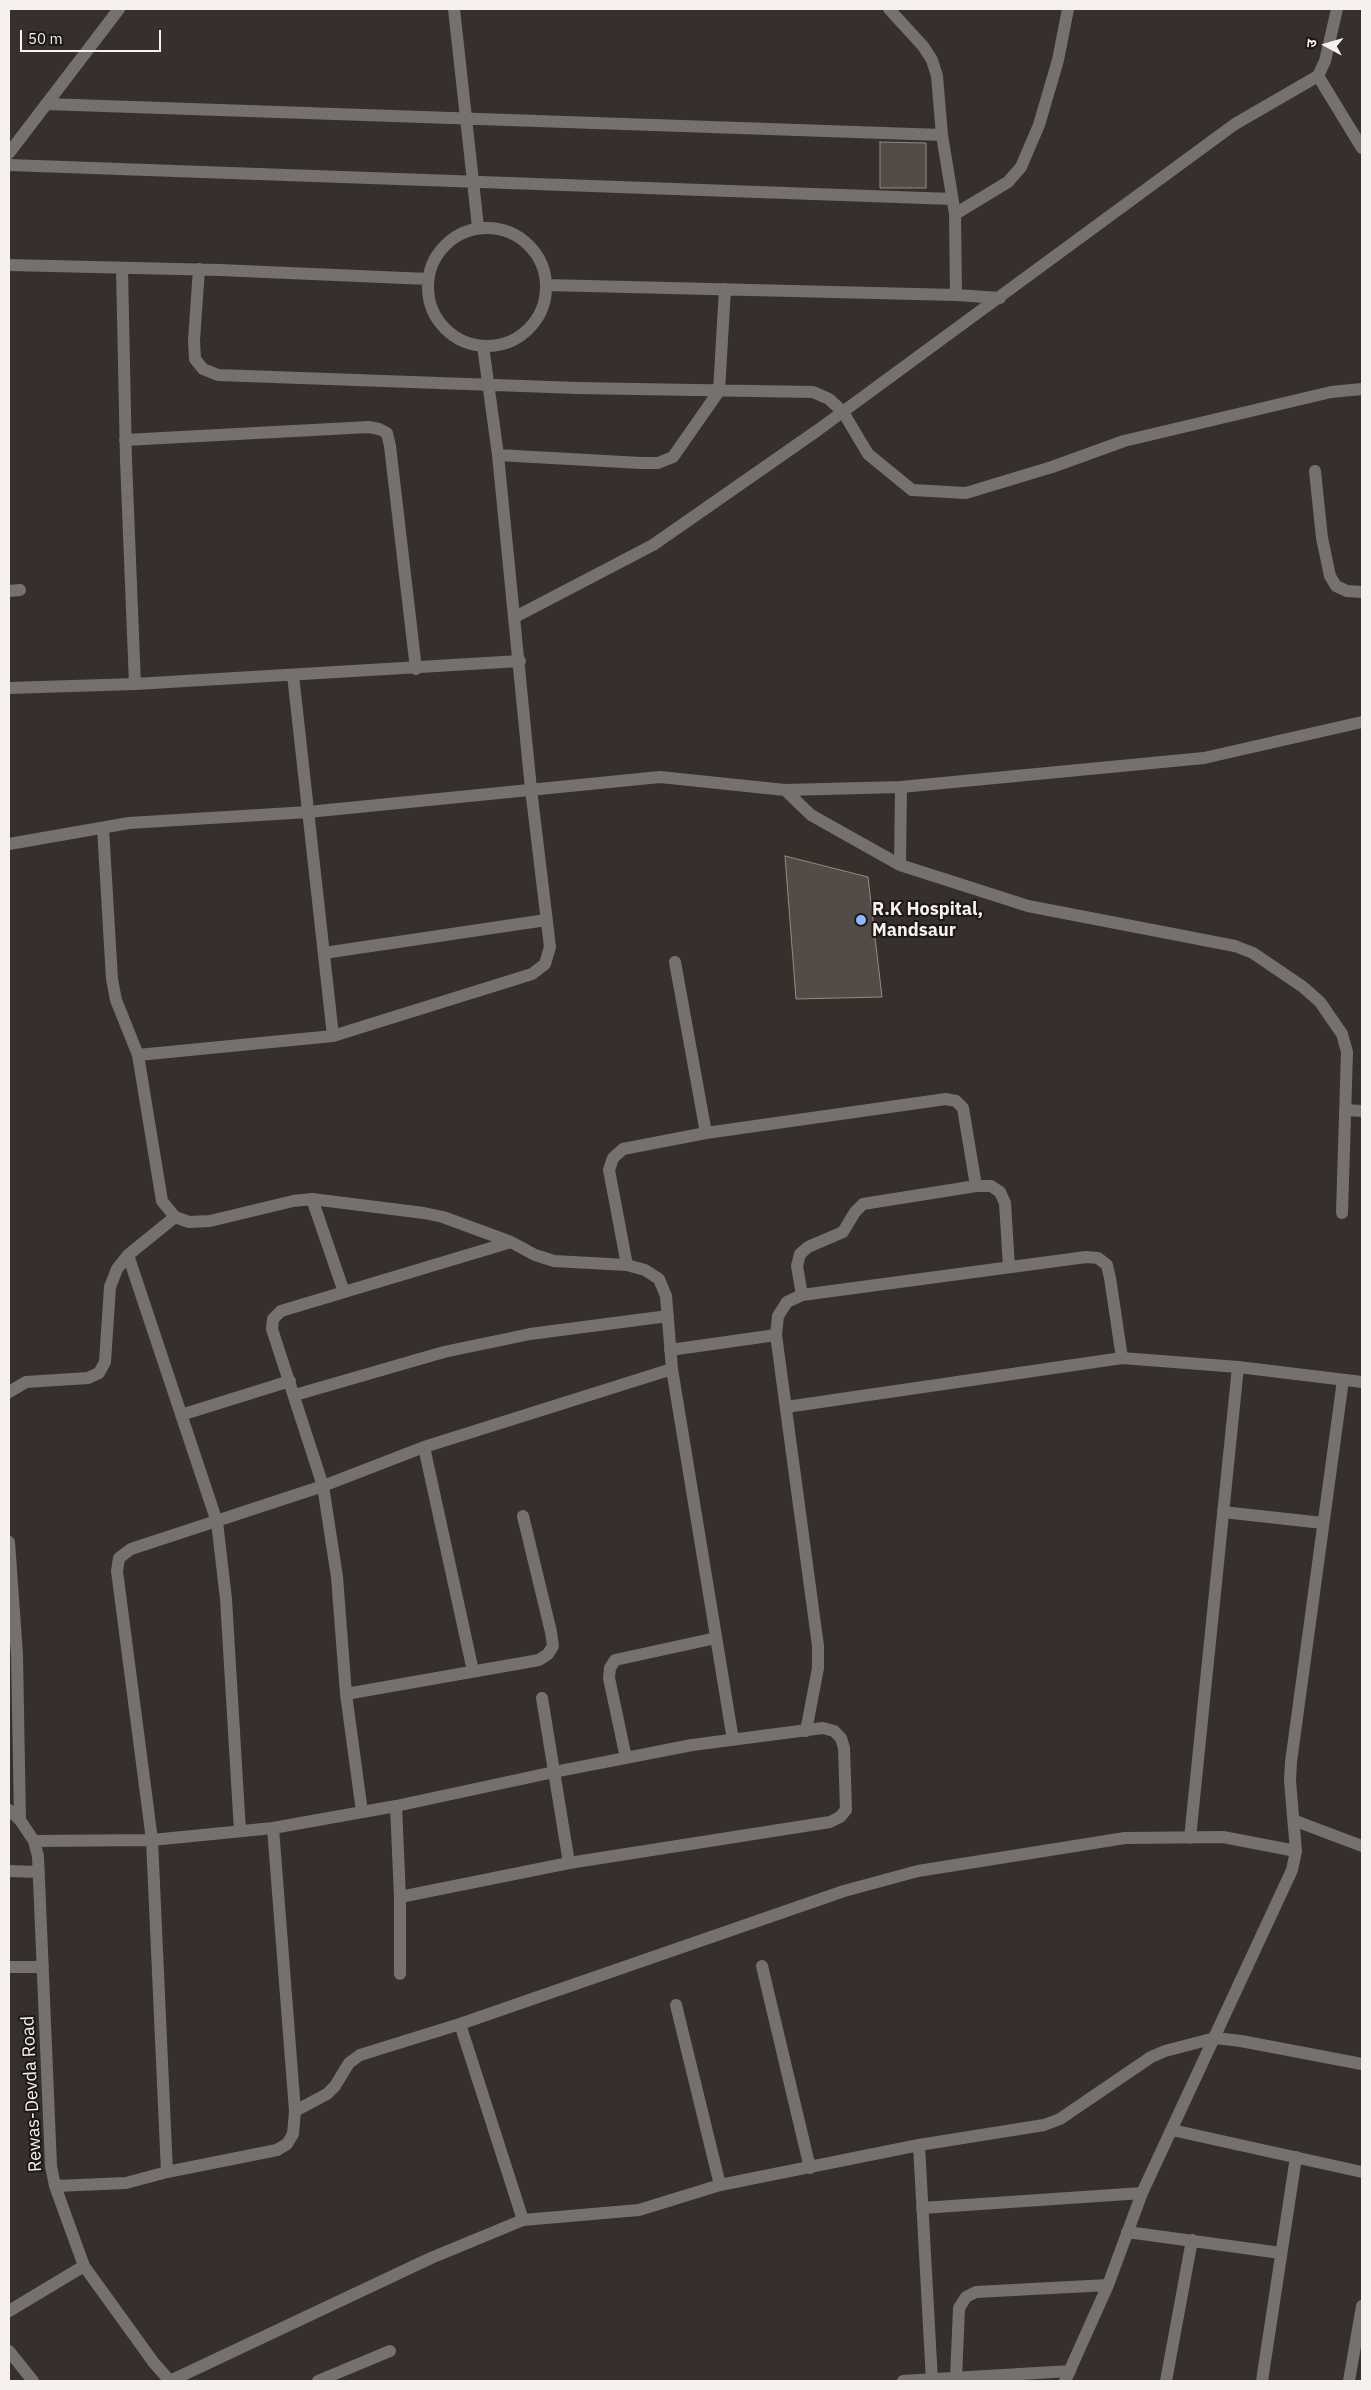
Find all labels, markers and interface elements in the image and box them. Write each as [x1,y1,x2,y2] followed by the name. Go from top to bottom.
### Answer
[22,20,164,52] scale bar
[1301,20,1351,70] north arrow
[28,29,63,48] text: 50 m
[1302,38,1320,48] text: उ
[872,899,983,942] place label: R.K Hospital, Mandsaur
[854,913,868,927] marker: R.K Hospital, Mandsaur
[17,2015,47,2173] street label: Rewas-Devda Road

